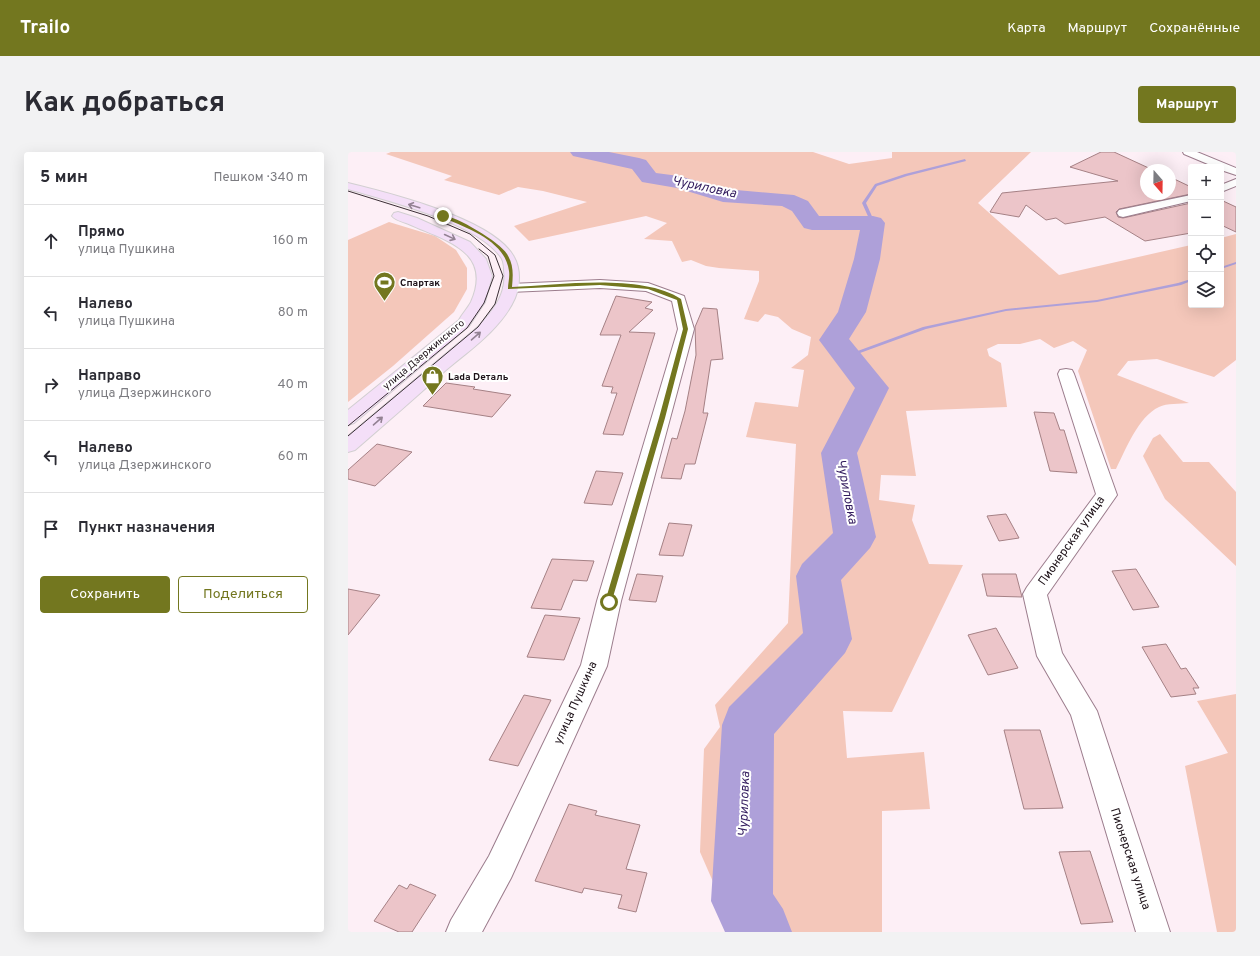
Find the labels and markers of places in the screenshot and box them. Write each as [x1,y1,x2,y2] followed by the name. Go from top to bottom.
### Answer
[372,270,398,303] sports icon: Спартак
[400,277,440,290] place label: Спартак
[420,364,446,397] shop icon: Lada Dеталь
[448,371,509,384] place label: Lada Dеталь

